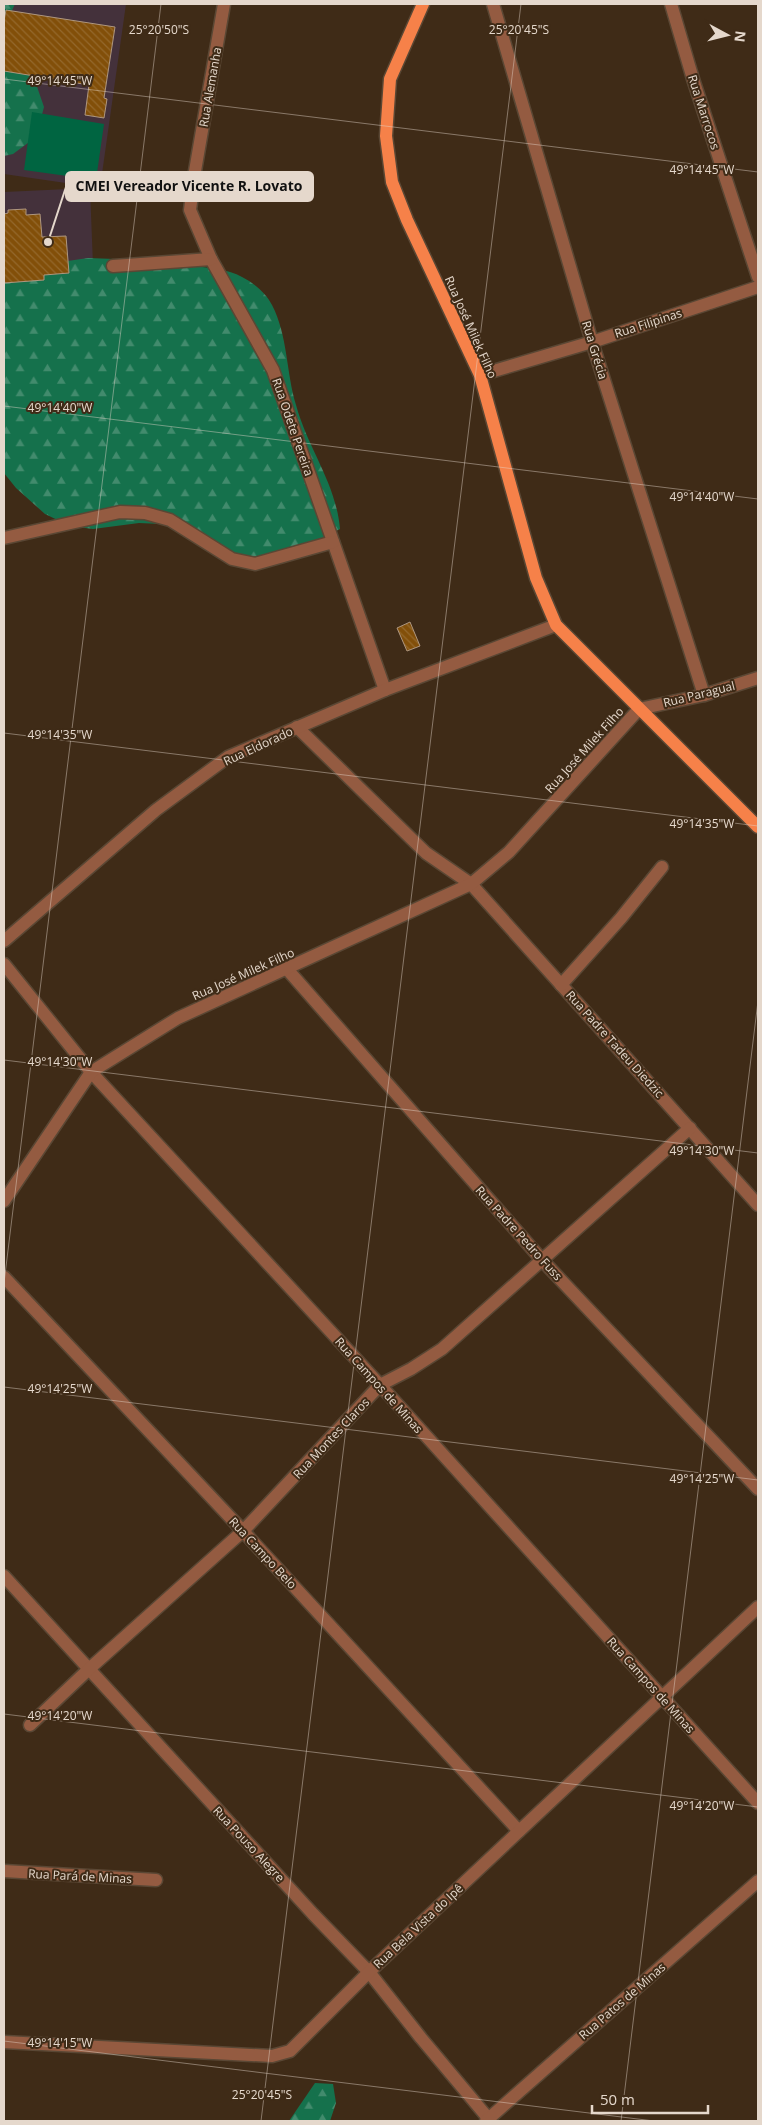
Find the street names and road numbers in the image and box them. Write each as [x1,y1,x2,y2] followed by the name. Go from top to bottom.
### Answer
[195,46,225,128] street label: Rua Alemanha
[684,72,724,152] street label: Rua Marrocos
[441,273,501,381] street label: Rua José Milek Filho
[612,304,684,342] street label: Rua Filipinas
[578,319,612,381] street label: Rua Grécia
[268,376,318,478] street label: Rua Odete Pereira
[661,677,737,711] street label: Rua Paragual
[541,703,627,797] street label: Rua José Milek Filho
[220,722,296,770] street label: Rua Eldorado
[189,944,297,1004] street label: Rua José Milek Filho
[562,987,668,1101] street label: Rua Padre Tadeu Diedzic
[472,1182,566,1284] street label: Rua Padre Pedro Fuss
[331,1333,427,1437] street label: Rua Campos de Minas
[289,1394,373,1482] street label: Rua Montes Claros
[225,1513,301,1593] street label: Rua Campo Belo
[603,1633,699,1737] street label: Rua Campos de Minas
[209,1802,289,1886] street label: Rua Pouso Alegre
[28,1865,133,1887] street label: Rua Pará de Minas
[369,1880,467,1972] street label: Rua Bela Vista do Ipê
[575,1958,669,2043] street label: Rua Patos de Minas

